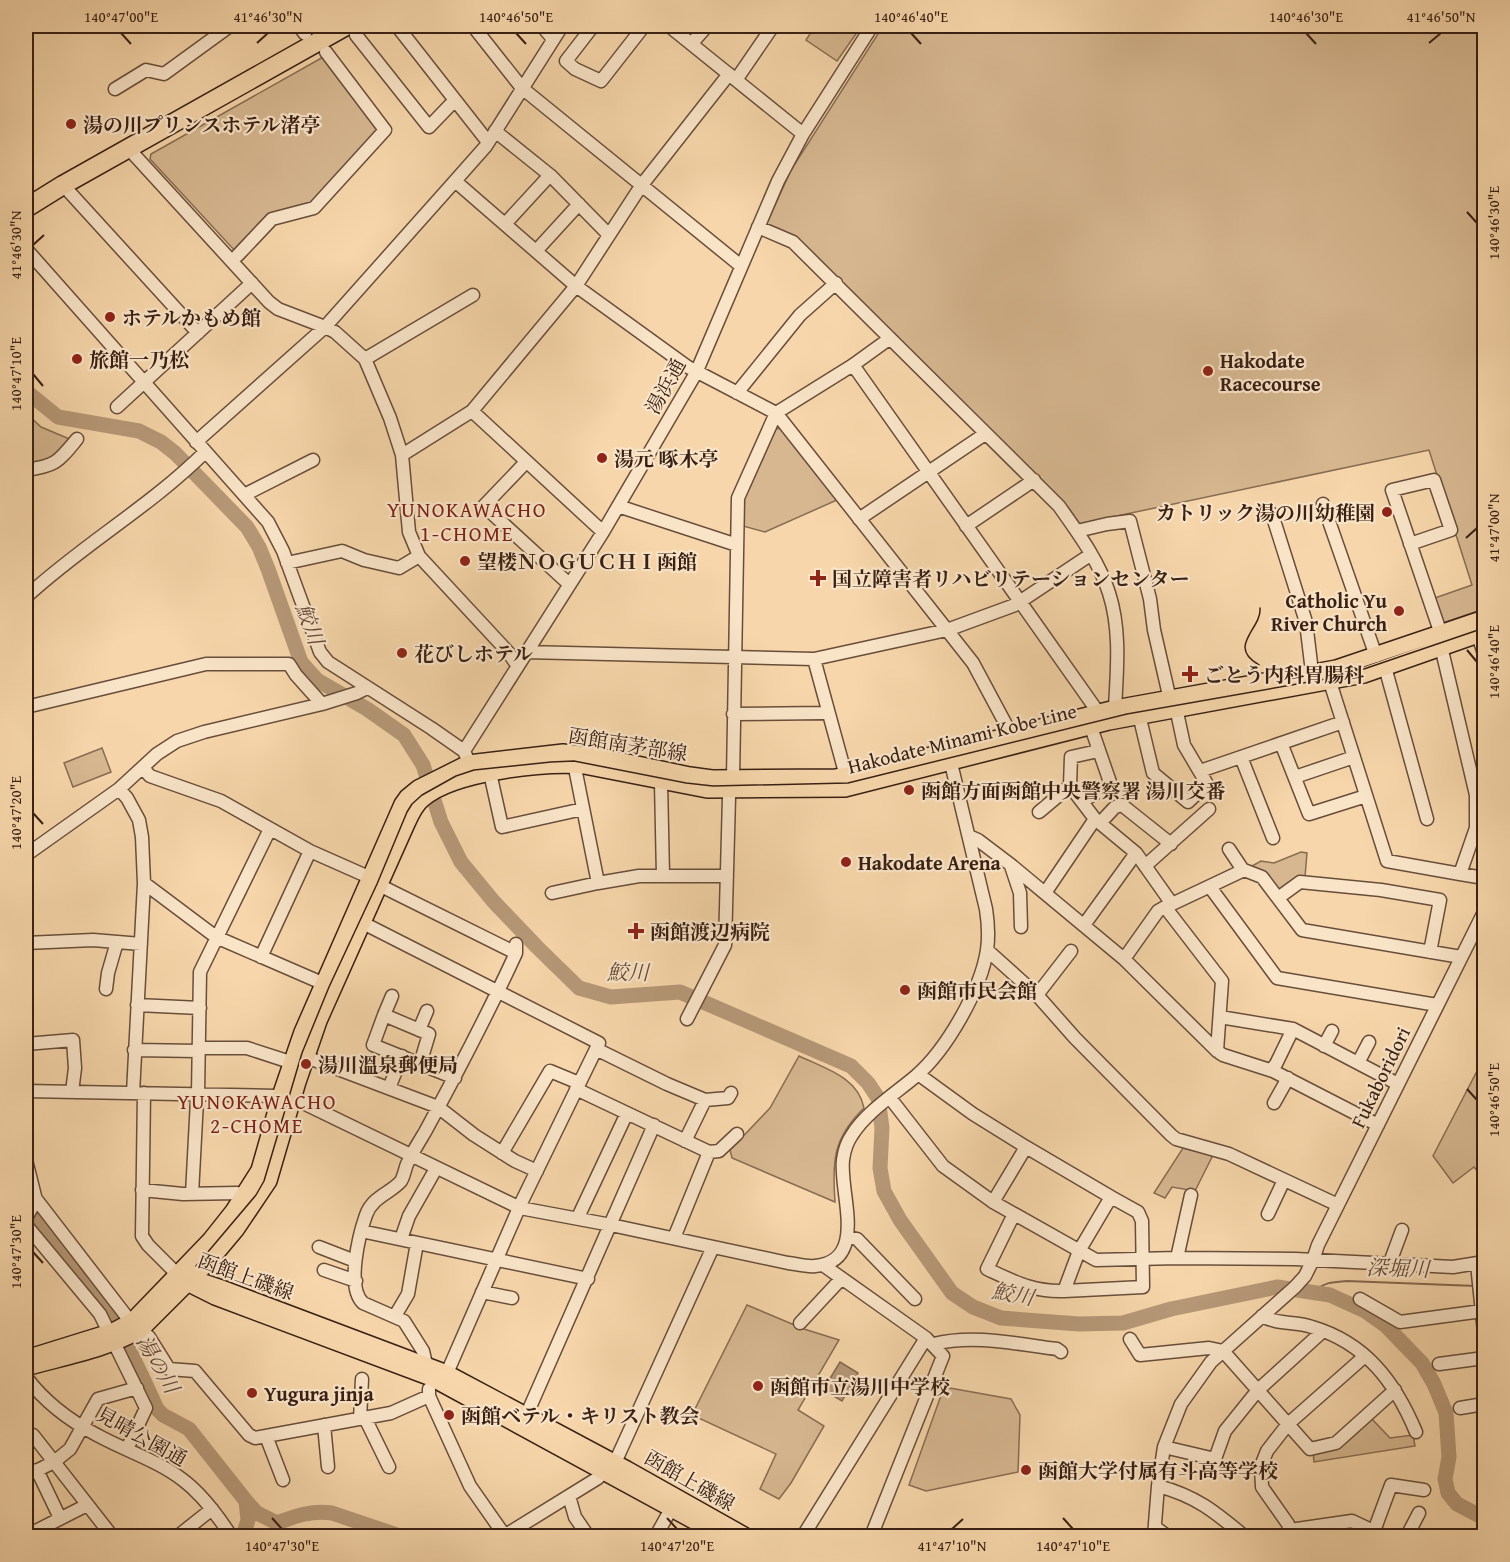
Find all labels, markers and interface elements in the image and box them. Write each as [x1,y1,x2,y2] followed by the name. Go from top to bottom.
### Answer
[84,6,158,27] text: 140°47'00"E
[234,6,303,27] text: 41°46'30"N
[479,6,553,27] text: 140°46'50"E
[874,6,948,27] text: 140°46'40"E
[1269,6,1343,27] text: 140°46'30"E
[1407,6,1476,27] text: 41°46'50"N
[83,110,321,139] place label: 湯の川プリンスホテル渚亭
[64,117,78,131] marker: 湯の川プリンスホテル渚亭
[1483,186,1504,260] text: 140°46'30"E
[5,210,26,279] text: 41°46'30"N
[122,303,261,332] place label: ホテルかもめ館
[103,310,117,324] marker: ホテルかもめ館
[5,337,26,411] text: 140°47'10"E
[89,345,189,374] place label: 旅館一乃松
[1220,346,1321,398] place label: Hakodate Racecourse
[70,352,84,366] marker: 旅館一乃松
[638,353,692,419] street label: 湯浜通
[1201,364,1215,378] marker: Hakodate Racecourse
[614,444,718,473] place label: 湯元 啄木亭
[595,451,609,465] marker: 湯元 啄木亭
[1483,493,1504,562] text: 41°47'00"N
[387,494,547,549] district label: YUNOKAWACHO 1-CHOME
[1156,498,1375,527] place label: カトリック湯の川幼稚園
[1380,505,1394,519] marker: カトリック湯の川幼稚園
[477,547,697,576] place label: 望楼ＮＯＧＵＣＨＩ函館
[458,554,472,568] marker: 望楼ＮＯＧＵＣＨＩ函館
[832,564,1189,593] place label: 国立障害者リハビリテーションセンター
[809,569,827,587] marker: 国立障害者リハビリテーションセンター
[1271,586,1388,638] place label: Catholic Yu River Church
[288,599,332,651] water label: 鮫川
[1392,604,1406,618] marker: Catholic Yu River Church
[1483,625,1504,699] text: 140°46'40"E
[414,639,533,668] place label: 花びしホテル
[395,646,409,660] marker: 花びしホテル
[1204,660,1364,689] place label: ごとう内科胃腸科
[1181,665,1199,683] marker: ごとう内科胃腸科
[845,696,1079,780] street label: Hakodate Minami Kobe Line
[566,720,690,768] street label: 函館南茅部線
[5,776,26,850] text: 140°47'20"E
[921,776,1225,805] place label: 函館方面函館中央警察署 湯川交番
[902,783,916,797] marker: 函館方面函館中央警察署 湯川交番
[858,848,1002,877] place label: Hakodate Arena
[839,855,853,869] marker: Hakodate Arena
[650,917,770,946] place label: 函館渡辺病院
[627,922,645,940] marker: 函館渡辺病院
[607,956,651,988] water label: 鮫川
[917,976,1037,1005] place label: 函館市民会館
[898,983,912,997] marker: 函館市民会館
[1343,1021,1417,1132] street label: Fukaboridori
[318,1050,458,1079] place label: 湯川溫泉郵便局
[299,1057,313,1071] marker: 湯川溫泉郵便局
[1483,1063,1504,1137] text: 140°46'50"E
[177,1086,337,1141] district label: YUNOKAWACHO 2-CHOME
[5,1215,26,1289] text: 140°47'30"E
[194,1245,298,1307] street label: 函館上磯線
[1366,1251,1432,1285] water label: 深堀川
[989,1275,1039,1314] water label: 鮫川
[129,1329,188,1401] water label: 湯の川
[770,1372,950,1401] place label: 函館市立湯川中学校
[264,1379,374,1408] place label: Yugura jinja
[751,1379,765,1393] marker: 函館市立湯川中学校
[245,1386,259,1400] marker: Yugura jinja
[91,1399,193,1473] street label: 見晴公園通
[461,1401,700,1430] place label: 函館ベテル・キリスト教会
[442,1408,456,1422] marker: 函館ベテル・キリスト教会
[639,1442,741,1518] street label: 函館上磯線
[1038,1456,1278,1485] place label: 函館大学付属有斗高等学校
[1019,1463,1033,1477] marker: 函館大学付属有斗高等学校
[245,1535,319,1556] text: 140°47'30"E
[640,1535,714,1556] text: 140°47'20"E
[918,1535,987,1556] text: 41°47'10"N
[1036,1535,1110,1556] text: 140°47'10"E

